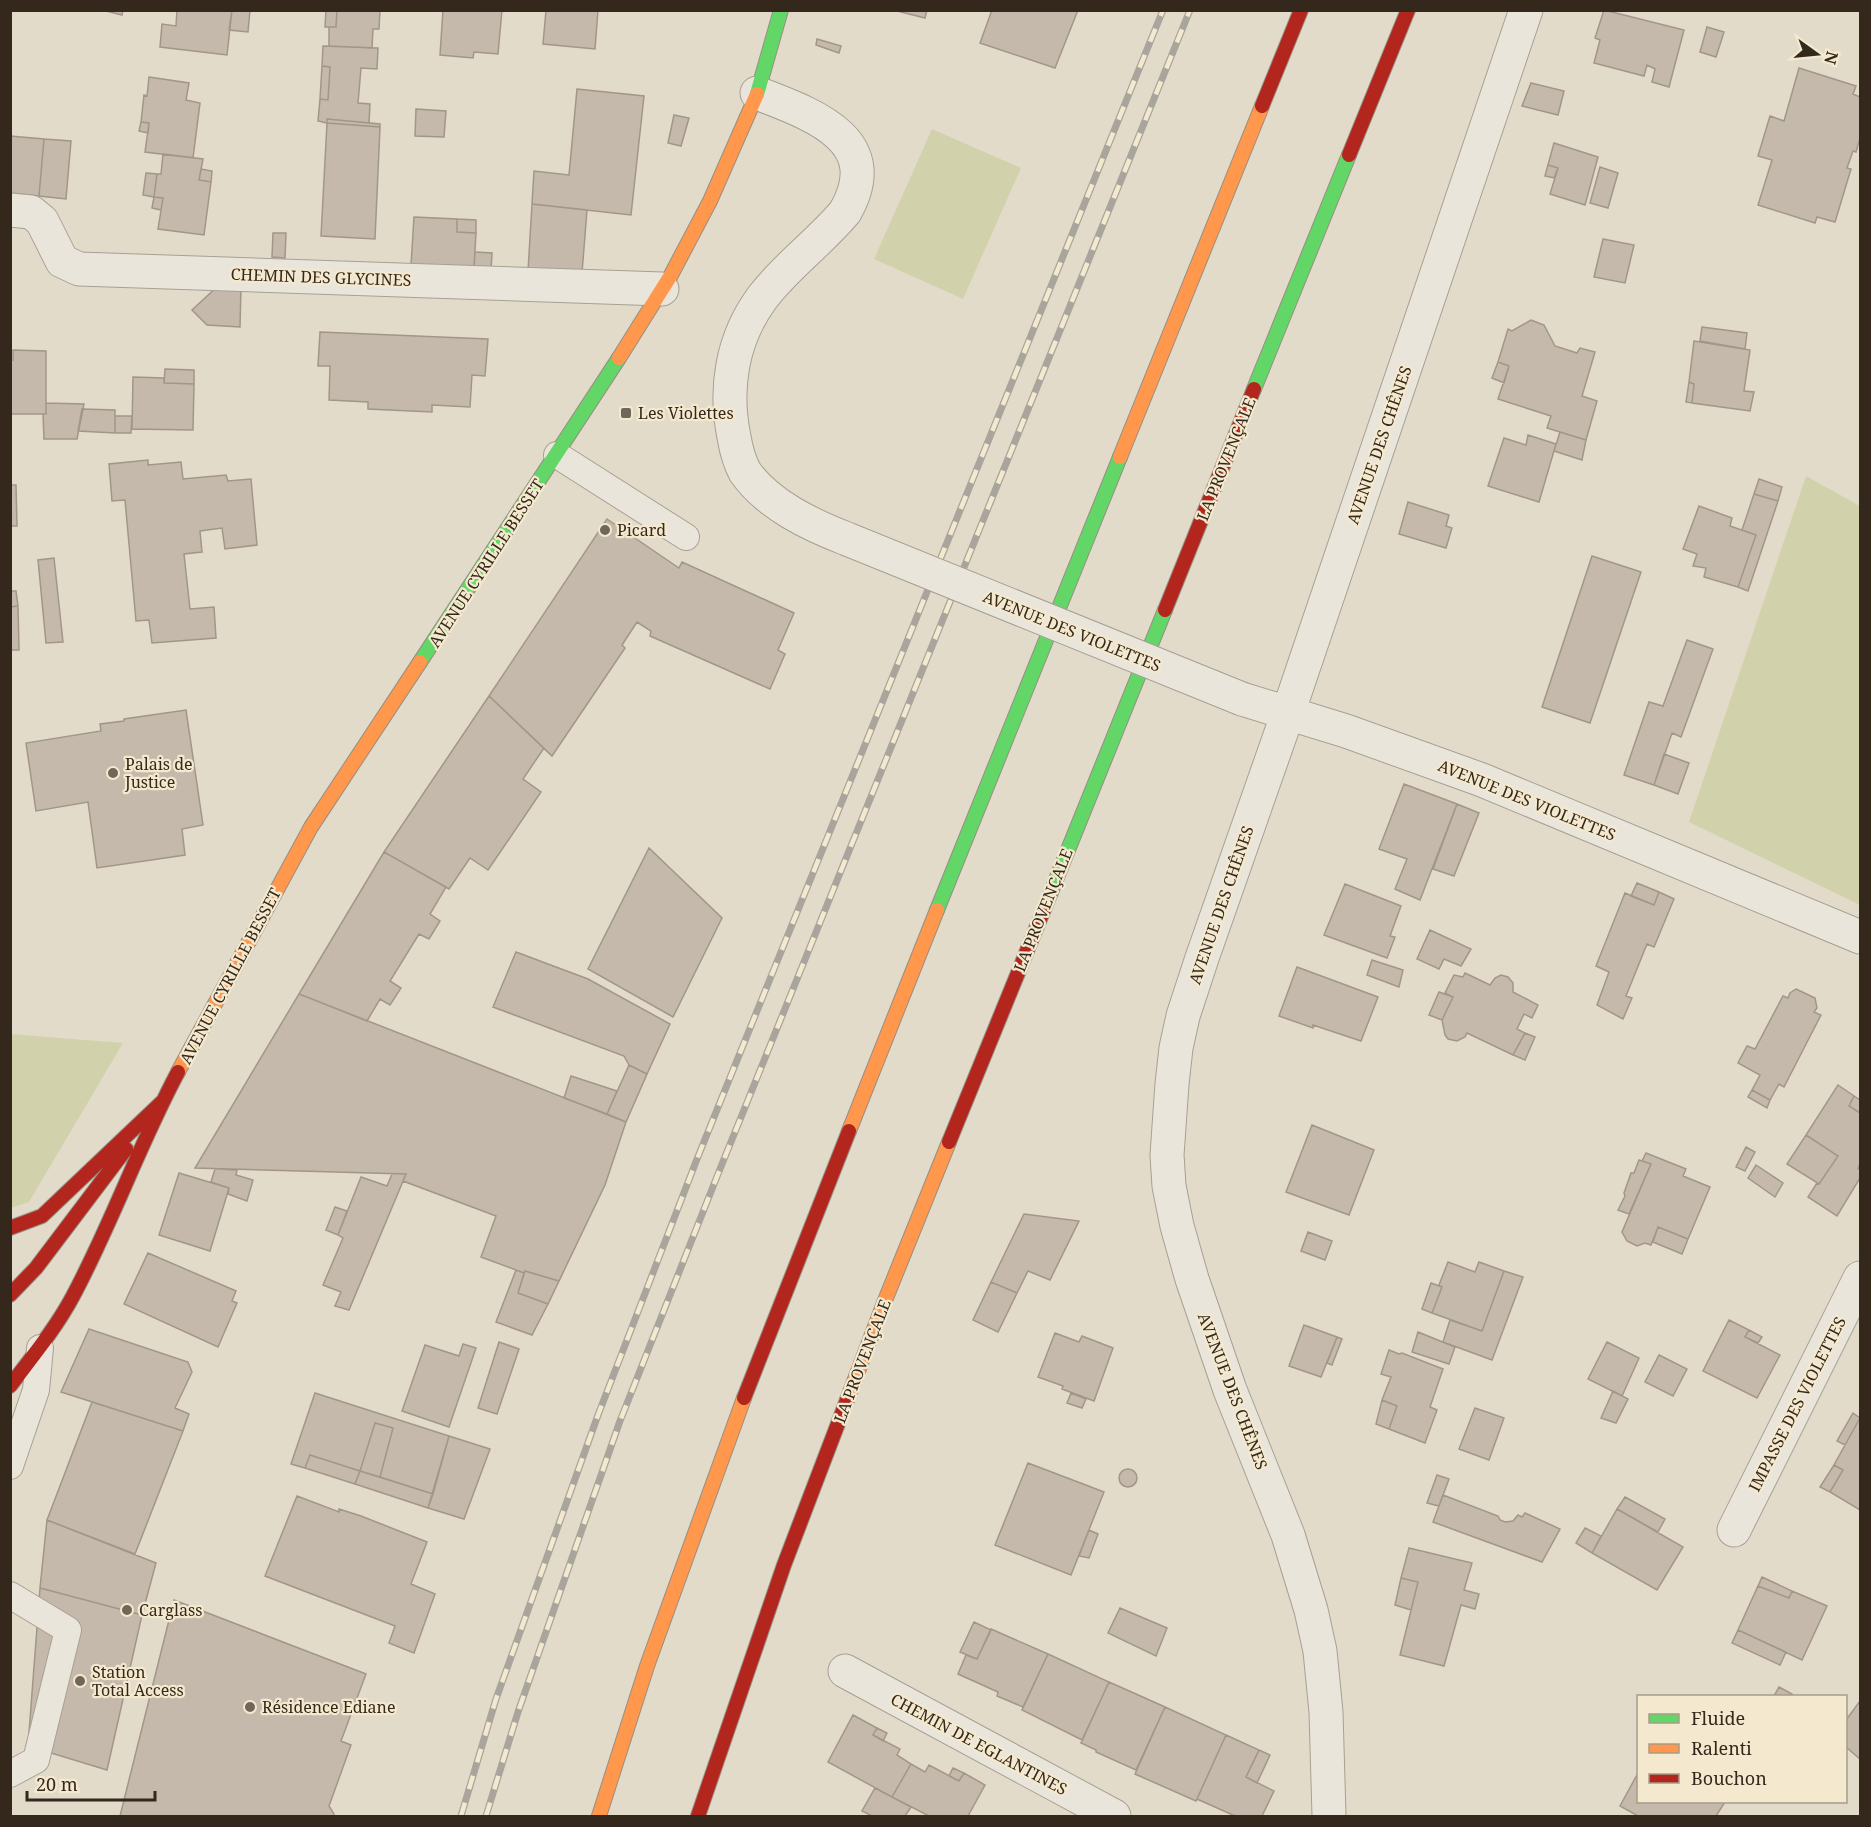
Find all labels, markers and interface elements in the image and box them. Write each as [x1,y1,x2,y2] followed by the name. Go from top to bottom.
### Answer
[1787,24,1847,84] north arrow
[1819,49,1844,67] text: N
[230,263,412,291] street label: CHEMIN DES GLYCINES
[1342,363,1416,527] street label: AVENUE DES CHÊNES
[1191,394,1261,524] street label: LA PROVENÇALE
[638,402,734,424] place label: Les Violettes
[619,406,633,420] marker: Les Violettes
[423,474,549,651] street label: AVENUE CYRILLE BESSET
[617,519,666,541] place label: Picard
[598,523,612,537] marker: Picard
[980,585,1164,677] street label: AVENUE DES VIOLETTES
[124,753,193,793] place label: Palais de Justice
[1435,754,1619,846] street label: AVENUE DES VIOLETTES
[106,766,120,780] marker: Palais de Justice
[1184,823,1258,987] street label: AVENUE DES CHÊNES
[1008,845,1078,975] street label: LA PROVENÇALE
[174,884,286,1068] street label: AVENUE CYRILLE BESSET
[828,1296,896,1426] street label: LA PROVENÇALE
[1193,1309,1273,1473] street label: AVENUE DES CHÊNES
[1743,1313,1851,1495] street label: IMPASSE DES VIOLETTES
[139,1599,202,1621] place label: Carglass
[120,1603,134,1617] marker: Carglass
[92,1661,184,1701] place label: Station Total Access
[73,1674,87,1688] marker: Station Total Access
[887,1688,1071,1800] street label: CHEMIN DE EGLANTINES
[1637,1695,1847,1803] legend
[262,1696,396,1718] place label: Résidence Ediane
[243,1700,257,1714] marker: Résidence Ediane
[1691,1706,1745,1730] text: Fluide
[1691,1736,1752,1760] text: Ralenti
[27,1764,154,1802] scale bar
[1691,1766,1767,1790] text: Bouchon
[36,1772,78,1796] text: 20 m

